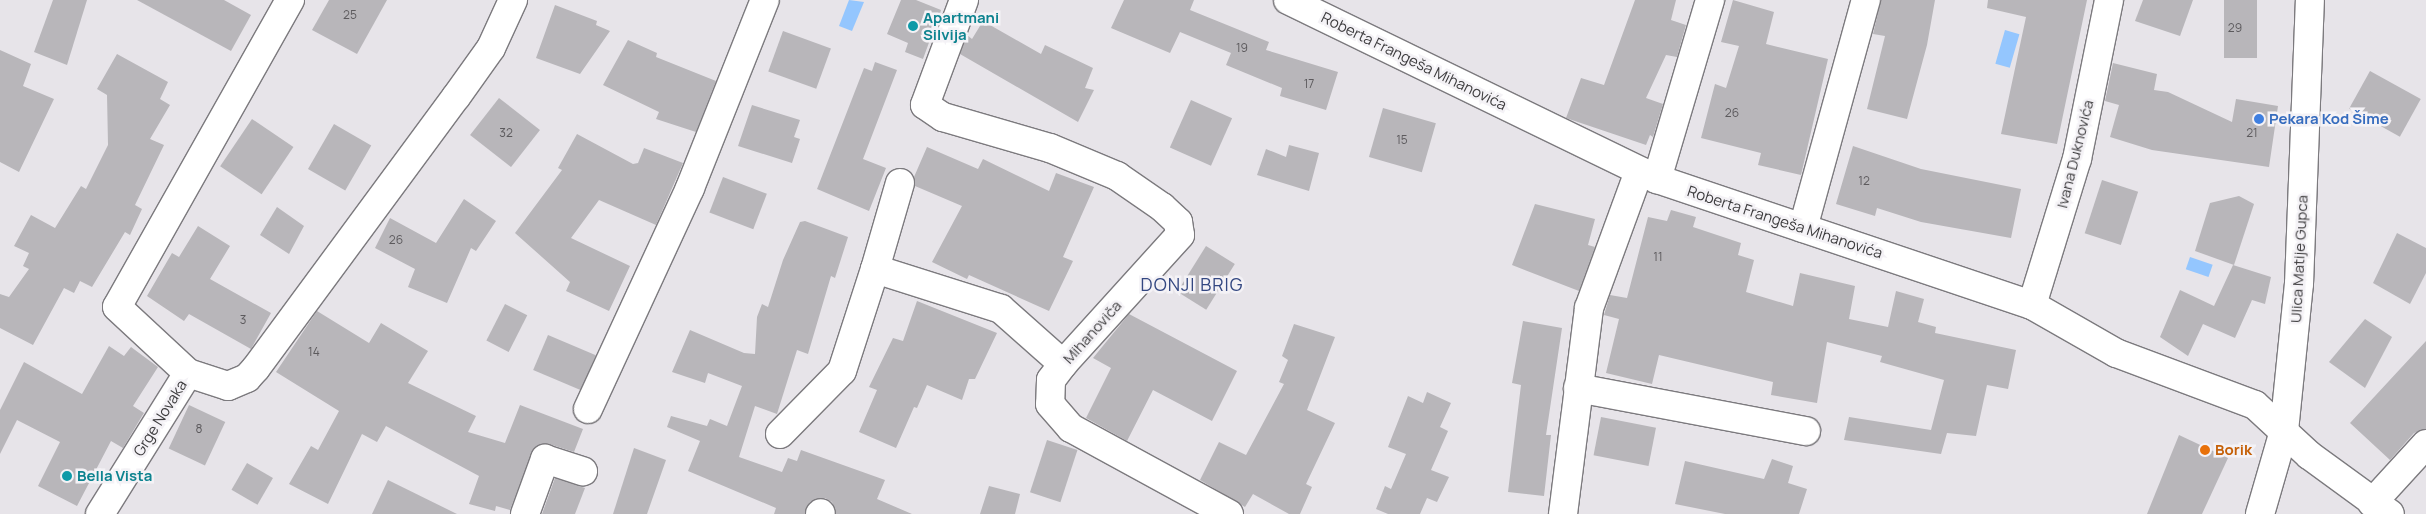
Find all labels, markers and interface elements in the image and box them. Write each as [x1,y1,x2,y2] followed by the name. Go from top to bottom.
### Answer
[343,8,357,22] house number: 25
[923,8,999,43] place label: Apartmani Silvija
[1318,8,1510,114] street label: Roberta Frangeša Mihanovića
[907,20,919,32] marker: Apartmani Silvija
[2228,21,2242,35] house number: 29
[1236,41,1248,55] house number: 19
[1304,77,1314,91] house number: 17
[2053,98,2097,210] street label: Ivana Duknovića
[1725,106,1739,120] house number: 26
[2269,110,2389,128] place label: Pekara Kod Šime
[2253,113,2265,125] marker: Pekara Kod Šime
[499,126,513,140] house number: 32
[2246,126,2258,140] house number: 21
[1396,133,1408,147] house number: 15
[1858,174,1870,188] house number: 12
[1685,182,1885,262] street label: Roberta Frangeša Mihanovića
[2287,195,2311,323] street label: Ulica Matije Gupca
[389,233,403,247] house number: 26
[1653,250,1663,264] house number: 11
[1139,273,1245,295] district label: DONJI BRIG
[1059,297,1125,367] street label: Mihanoviča
[240,313,246,327] house number: 3
[308,345,320,359] house number: 14
[129,377,191,459] street label: Grge Novaka
[196,422,202,436] house number: 8
[2215,441,2252,459] place label: Borik
[2199,444,2211,456] marker: Borik
[77,467,152,485] place label: Bella Vista
[61,470,73,482] marker: Bella Vista

